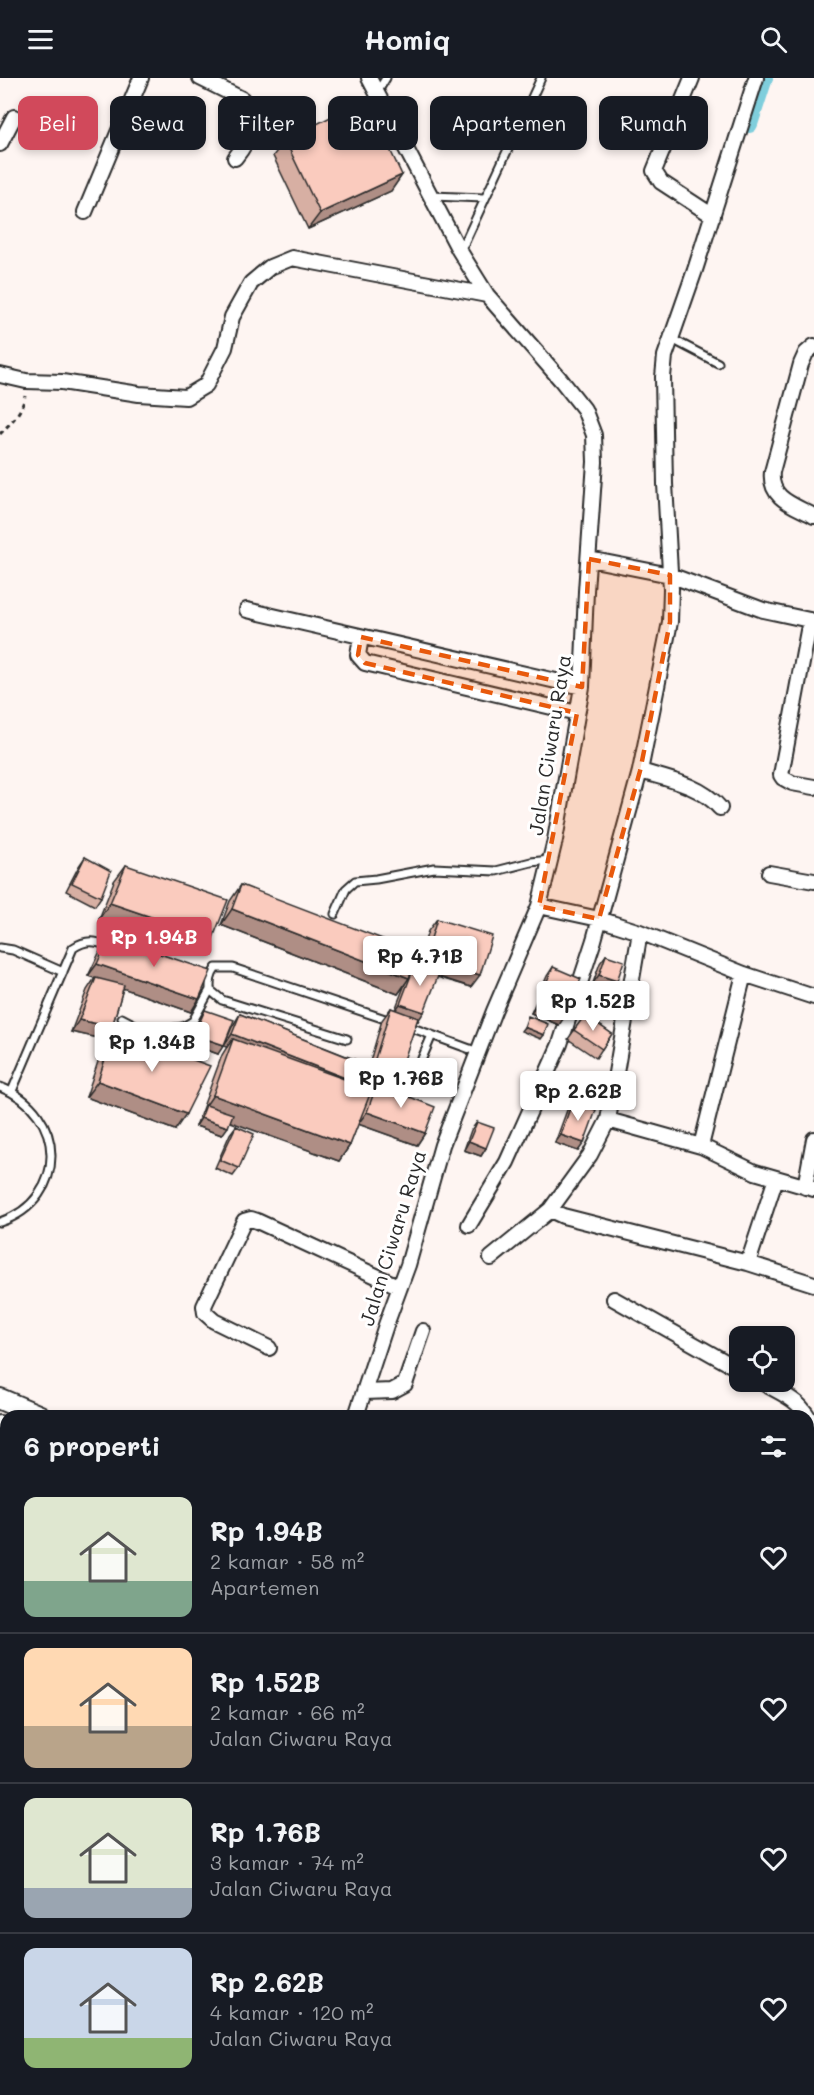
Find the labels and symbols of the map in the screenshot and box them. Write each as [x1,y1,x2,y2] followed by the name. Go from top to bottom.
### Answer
[522,653,576,837] street label: Jalan Ciwaru Raya
[92,917,216,968] pin: Rp 1.94B
[358,936,482,987] pin: Rp 4.71B
[531,981,655,1032] pin: Rp 1.52B
[90,1022,214,1073] pin: Rp 1.34B
[339,1058,463,1109] pin: Rp 1.76B
[516,1071,640,1122] pin: Rp 2.62B
[353,1147,431,1329] street label: Jalan Ciwaru Raya

